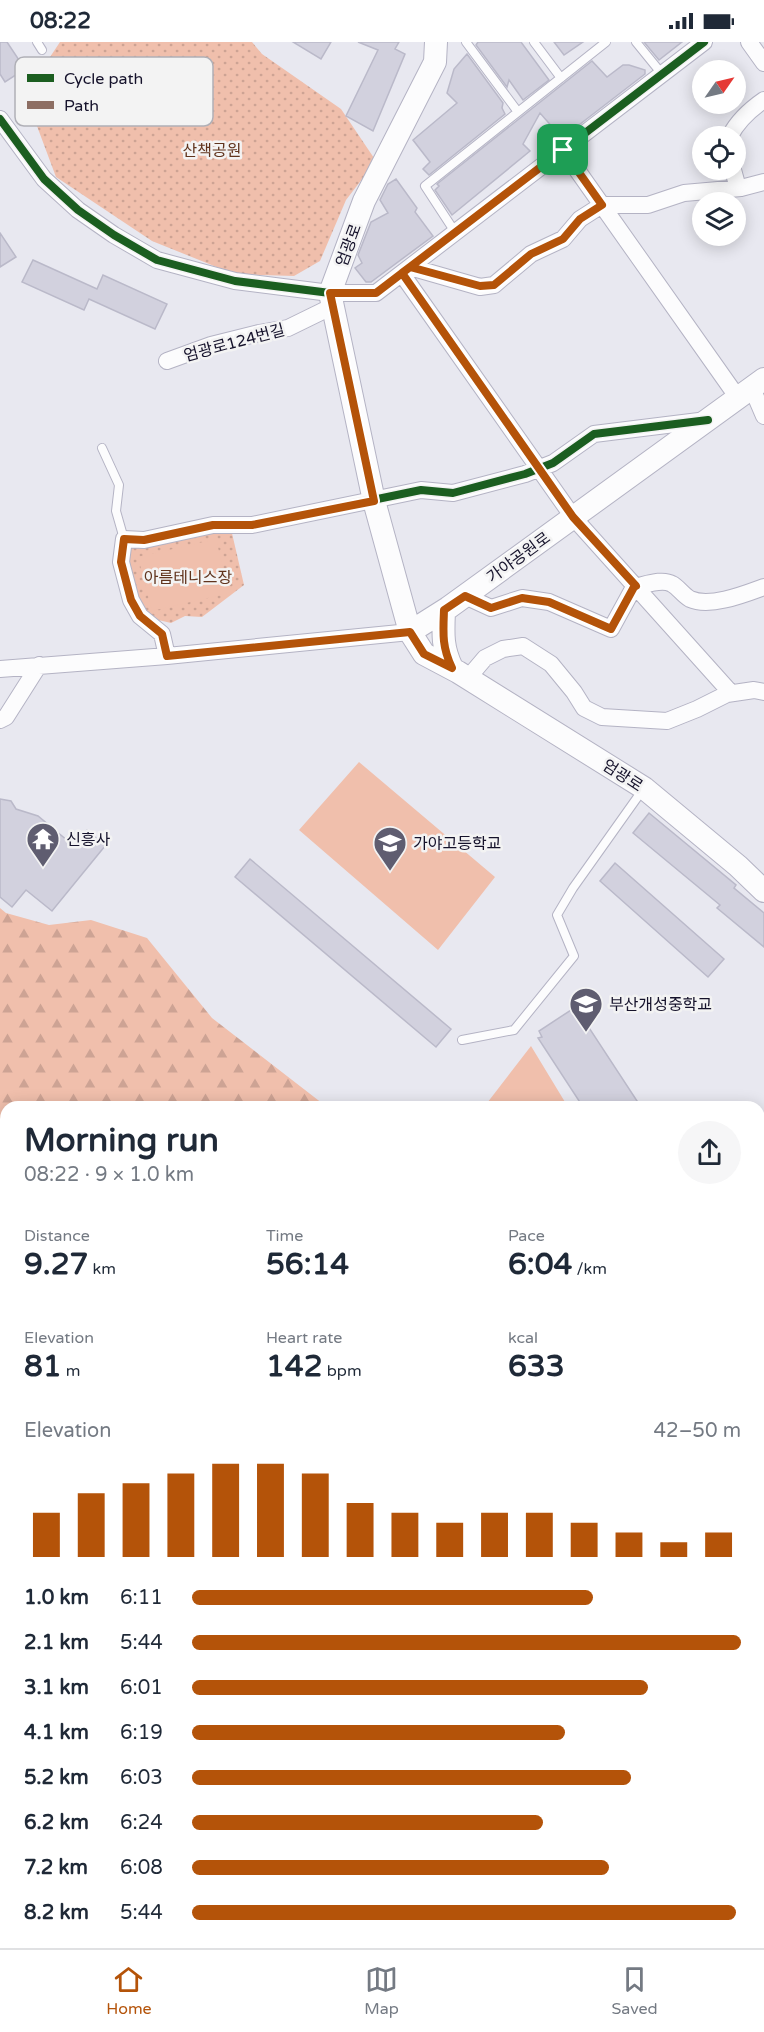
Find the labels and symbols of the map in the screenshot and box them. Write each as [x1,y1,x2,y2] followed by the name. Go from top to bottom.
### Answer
[15,57,213,126] legend
[692,60,746,114] north arrow
[64,69,143,89] text: Cycle path
[64,96,99,116] text: Path
[537,124,588,175] pin
[183,141,241,161] park label: 산책공원
[332,221,366,270] street label: 엄광로
[182,320,287,366] street label: 엄광로124번길
[483,528,554,588] street label: 가야공원로
[144,568,232,588] park label: 아름테니스장
[598,755,647,796] street label: 엄광로
[25,821,61,868] temple icon: 신흥사
[372,825,408,872] school or university icon: 가야고등학교
[66,830,110,850] place label: 신흥사
[413,834,501,854] place label: 가야고등학교
[568,986,604,1033] school or university icon: 부산개성중학교
[609,995,712,1015] place label: 부산개성중학교

